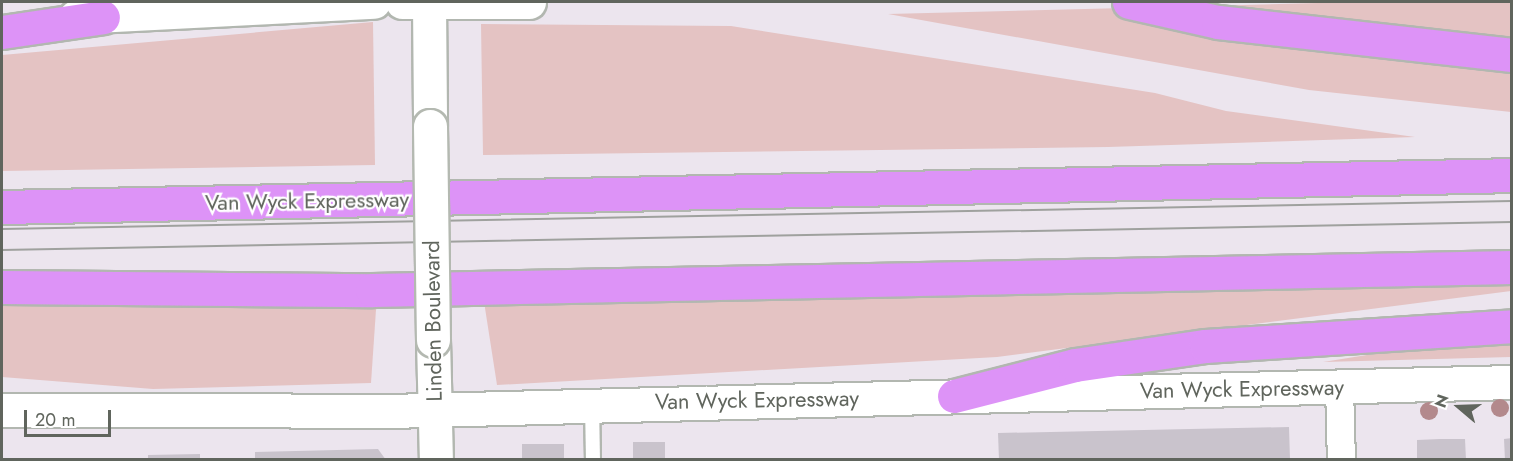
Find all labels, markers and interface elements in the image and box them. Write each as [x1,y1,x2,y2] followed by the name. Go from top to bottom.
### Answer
[205,186,409,216] street label: Van Wyck Expressway
[418,240,448,402] street label: Linden Boulevard
[1140,374,1344,404] street label: Van Wyck Expressway
[1429,377,1489,437] north arrow
[655,385,859,415] street label: Van Wyck Expressway
[1429,391,1454,411] text: N
[27,398,114,436] scale bar
[35,407,75,433] text: 20 m

